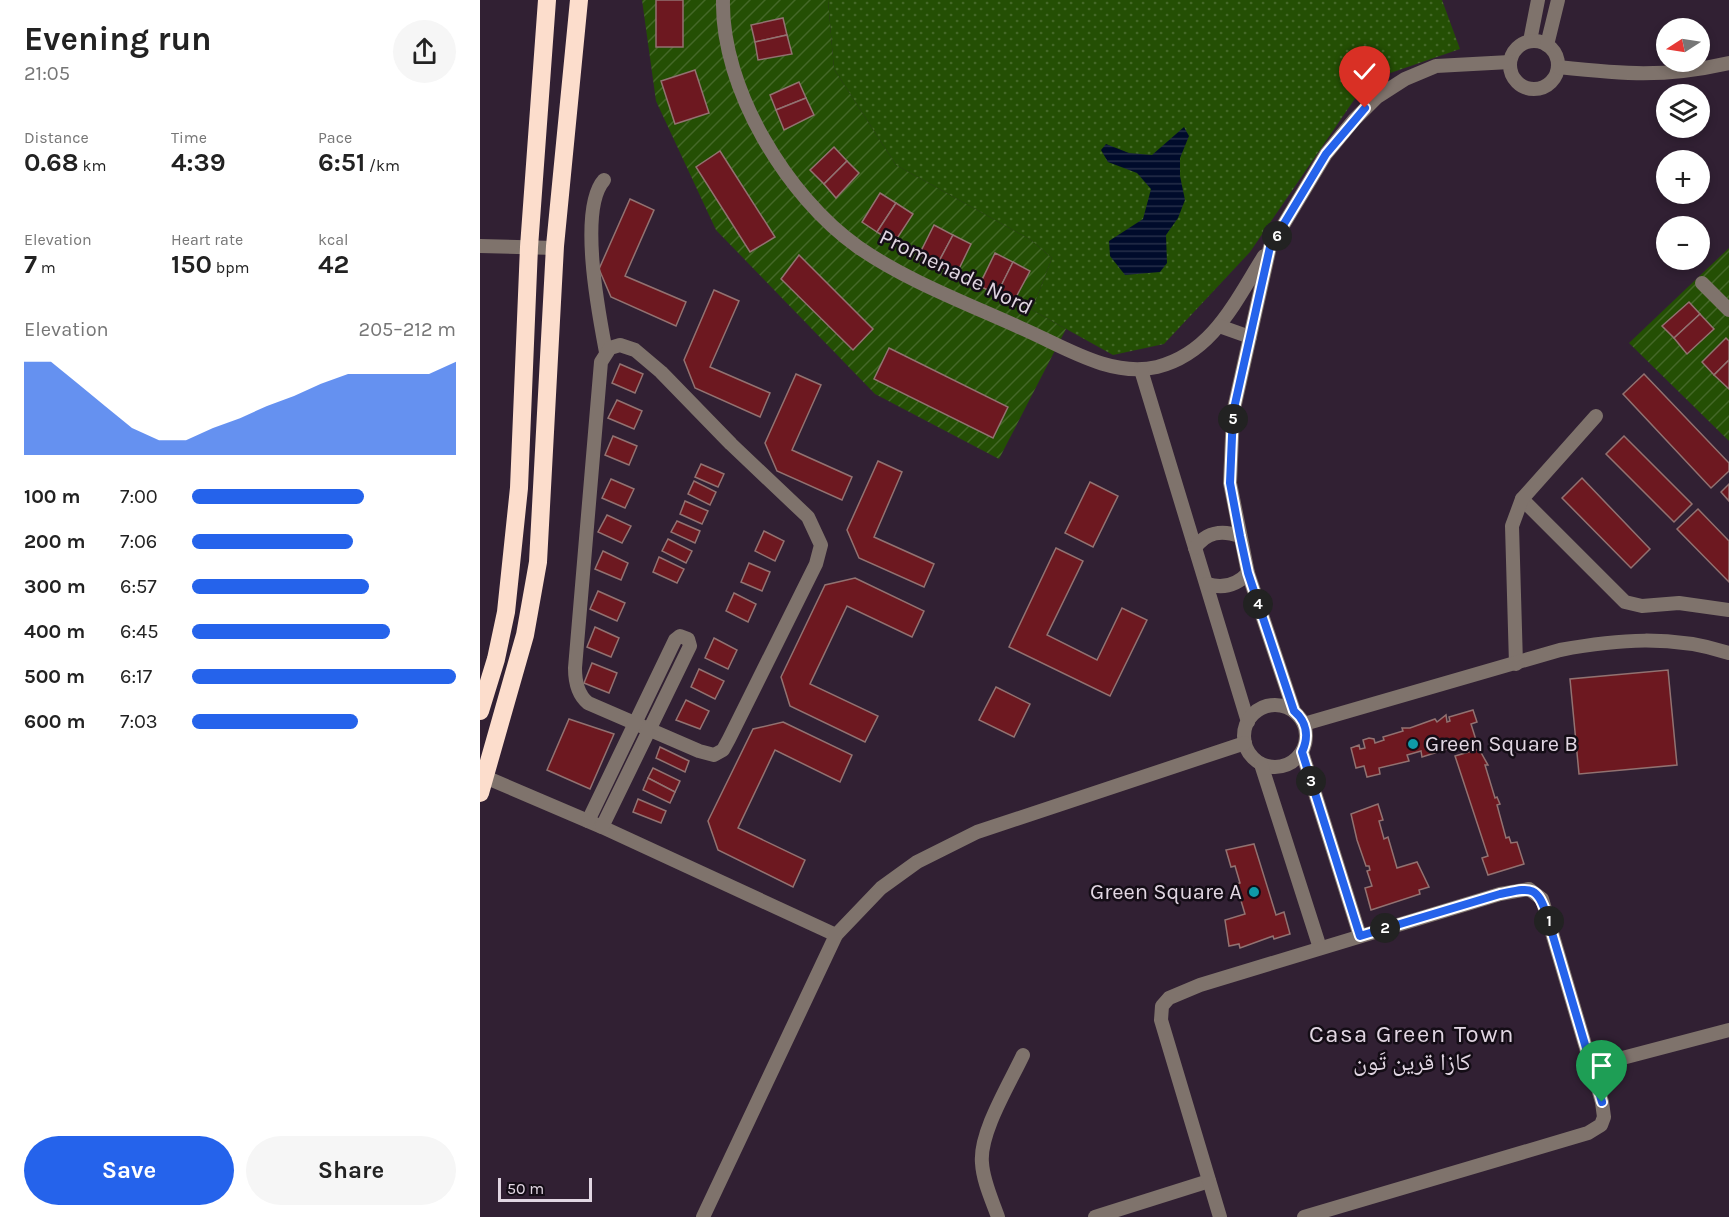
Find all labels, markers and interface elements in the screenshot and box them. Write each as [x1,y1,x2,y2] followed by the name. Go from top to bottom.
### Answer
[1656,18,1710,72] north arrow
[1656,18,1710,270] map controls
[24,20,212,58] text: Evening run
[393,20,456,83] button: share
[1339,46,1390,108] pin
[1348,55,1381,88] icon: check
[24,62,70,85] text: 21:05
[1656,84,1710,138] button: layers
[24,128,89,147] text: Distance
[171,128,207,147] text: Time
[318,128,352,147] text: Pace
[24,147,79,178] text: 0.68
[171,147,226,178] text: 4:39
[318,147,365,178] text: 6:51
[1656,150,1710,204] button: +
[79,156,106,175] text: km
[365,156,400,175] text: /km
[1656,216,1710,270] button: −
[1262,221,1292,251] pin: 6
[875,224,1037,320] street label: Promenade Nord
[1272,226,1282,245] text: 6
[24,230,92,249] text: Elevation
[171,230,243,249] text: Heart rate
[318,230,349,249] text: kcal
[24,249,37,280] text: 7
[171,249,212,280] text: 150
[318,249,349,280] text: 42
[37,258,56,277] text: m
[212,258,249,277] text: bpm
[24,318,109,341] text: Elevation
[359,318,456,341] text: 205–212 m
[1218,404,1248,434] pin: 5
[1228,409,1238,428] text: 5
[24,485,80,508] text: 100 m
[120,485,158,508] text: 7:00
[24,530,85,553] text: 200 m
[120,530,157,553] text: 7:06
[24,575,86,598] text: 300 m
[120,575,157,598] text: 6:57
[1243,589,1273,619] pin: 4
[1253,594,1263,613] text: 4
[24,620,85,643] text: 400 m
[120,620,159,643] text: 6:45
[24,665,85,688] text: 500 m
[120,665,152,688] text: 6:17
[24,710,85,733] text: 600 m
[120,710,158,733] text: 7:03
[1425,731,1578,757] place label: Green Square B
[1406,737,1420,751] marker: Green Square B
[1296,766,1326,796] pin: 3
[1306,771,1316,790] text: 3
[1090,879,1242,905] place label: Green Square A
[1247,885,1261,899] marker: Green Square A
[1534,906,1564,936] pin: 1
[1546,911,1552,930] text: 1
[1370,913,1400,943] pin: 2
[1380,918,1390,937] text: 2
[1309,1020,1515,1076] district label: Casa Green Town كازا قرين تَون
[1576,1040,1627,1102] pin
[1585,1049,1618,1082] icon: arrive
[24,1136,234,1205] button: Save
[246,1136,456,1205] button: Share
[498,1175,592,1202] scale bar
[507,1179,544,1198] text: 50 m

